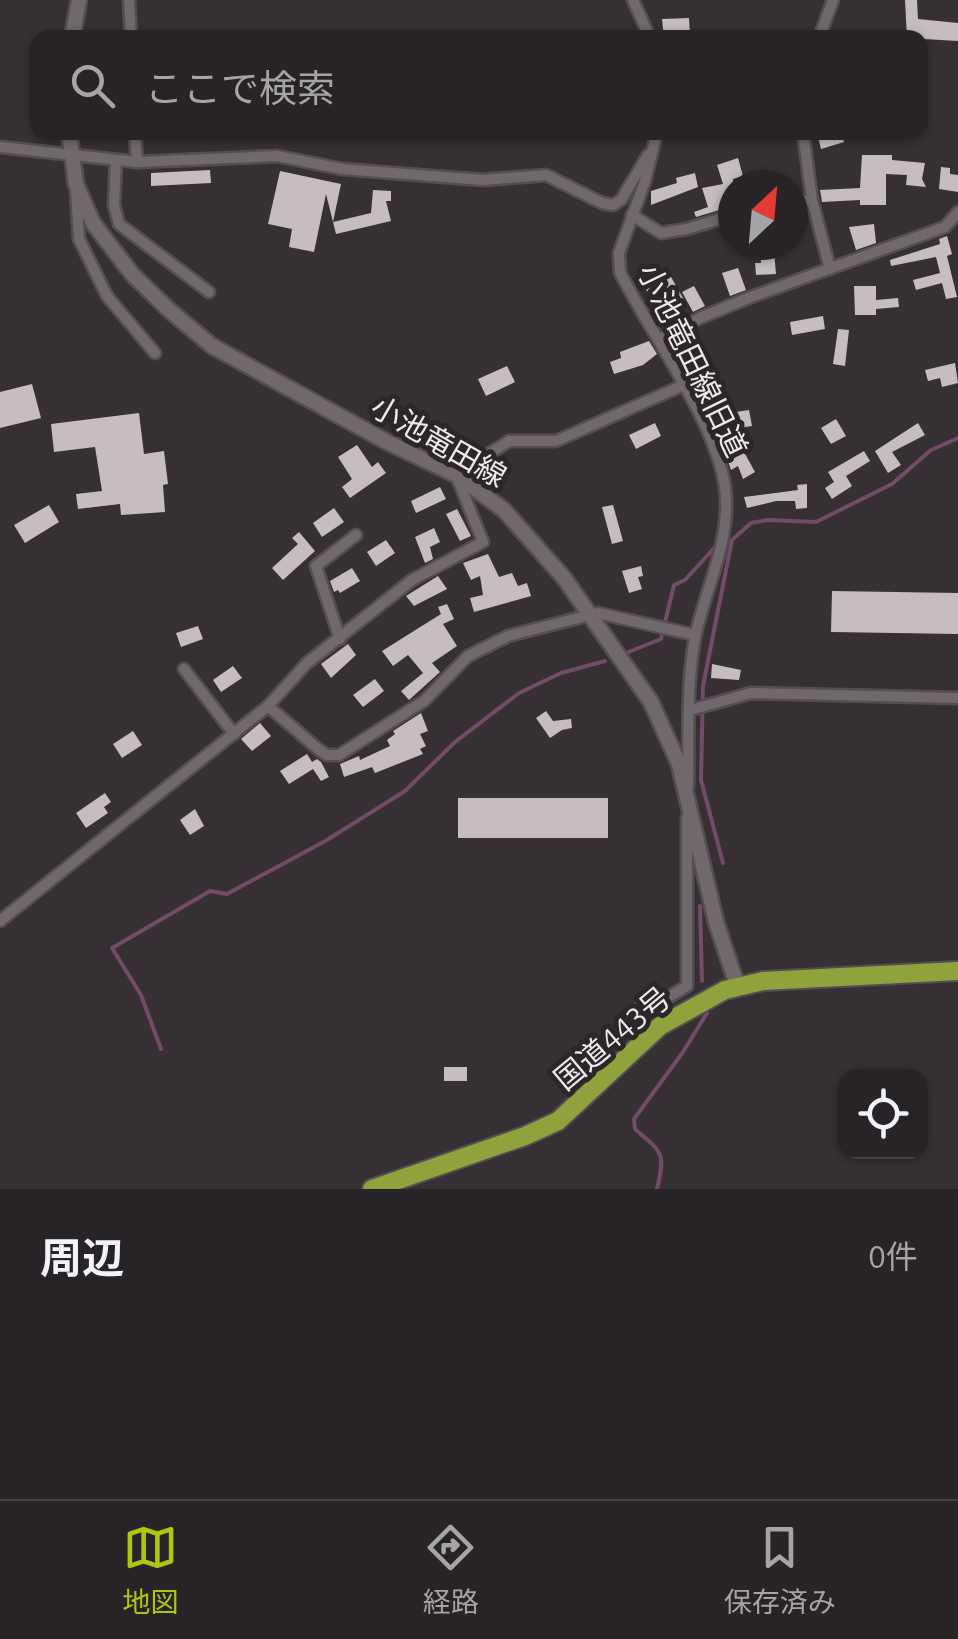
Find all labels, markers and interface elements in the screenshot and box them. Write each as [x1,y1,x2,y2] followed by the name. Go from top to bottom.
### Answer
[30,30,928,140] search box
[65,58,120,113] icon: search
[145,67,335,109] text: ここで検索
[718,170,808,260] north arrow
[632,258,754,462] street label: 小池竜田線旧道
[366,389,512,493] street label: 小池竜田線
[547,980,677,1096] street label: 国道443号
[838,1069,928,1159] map controls
[838,1069,928,1159] button: locate
[40,1234,124,1281] text: 周辺
[868,1238,918,1274] text: 0件
[122,1520,178,1620] tab: 地図
[423,1520,479,1620] tab: 経路
[724,1520,836,1620] tab: 保存済み

